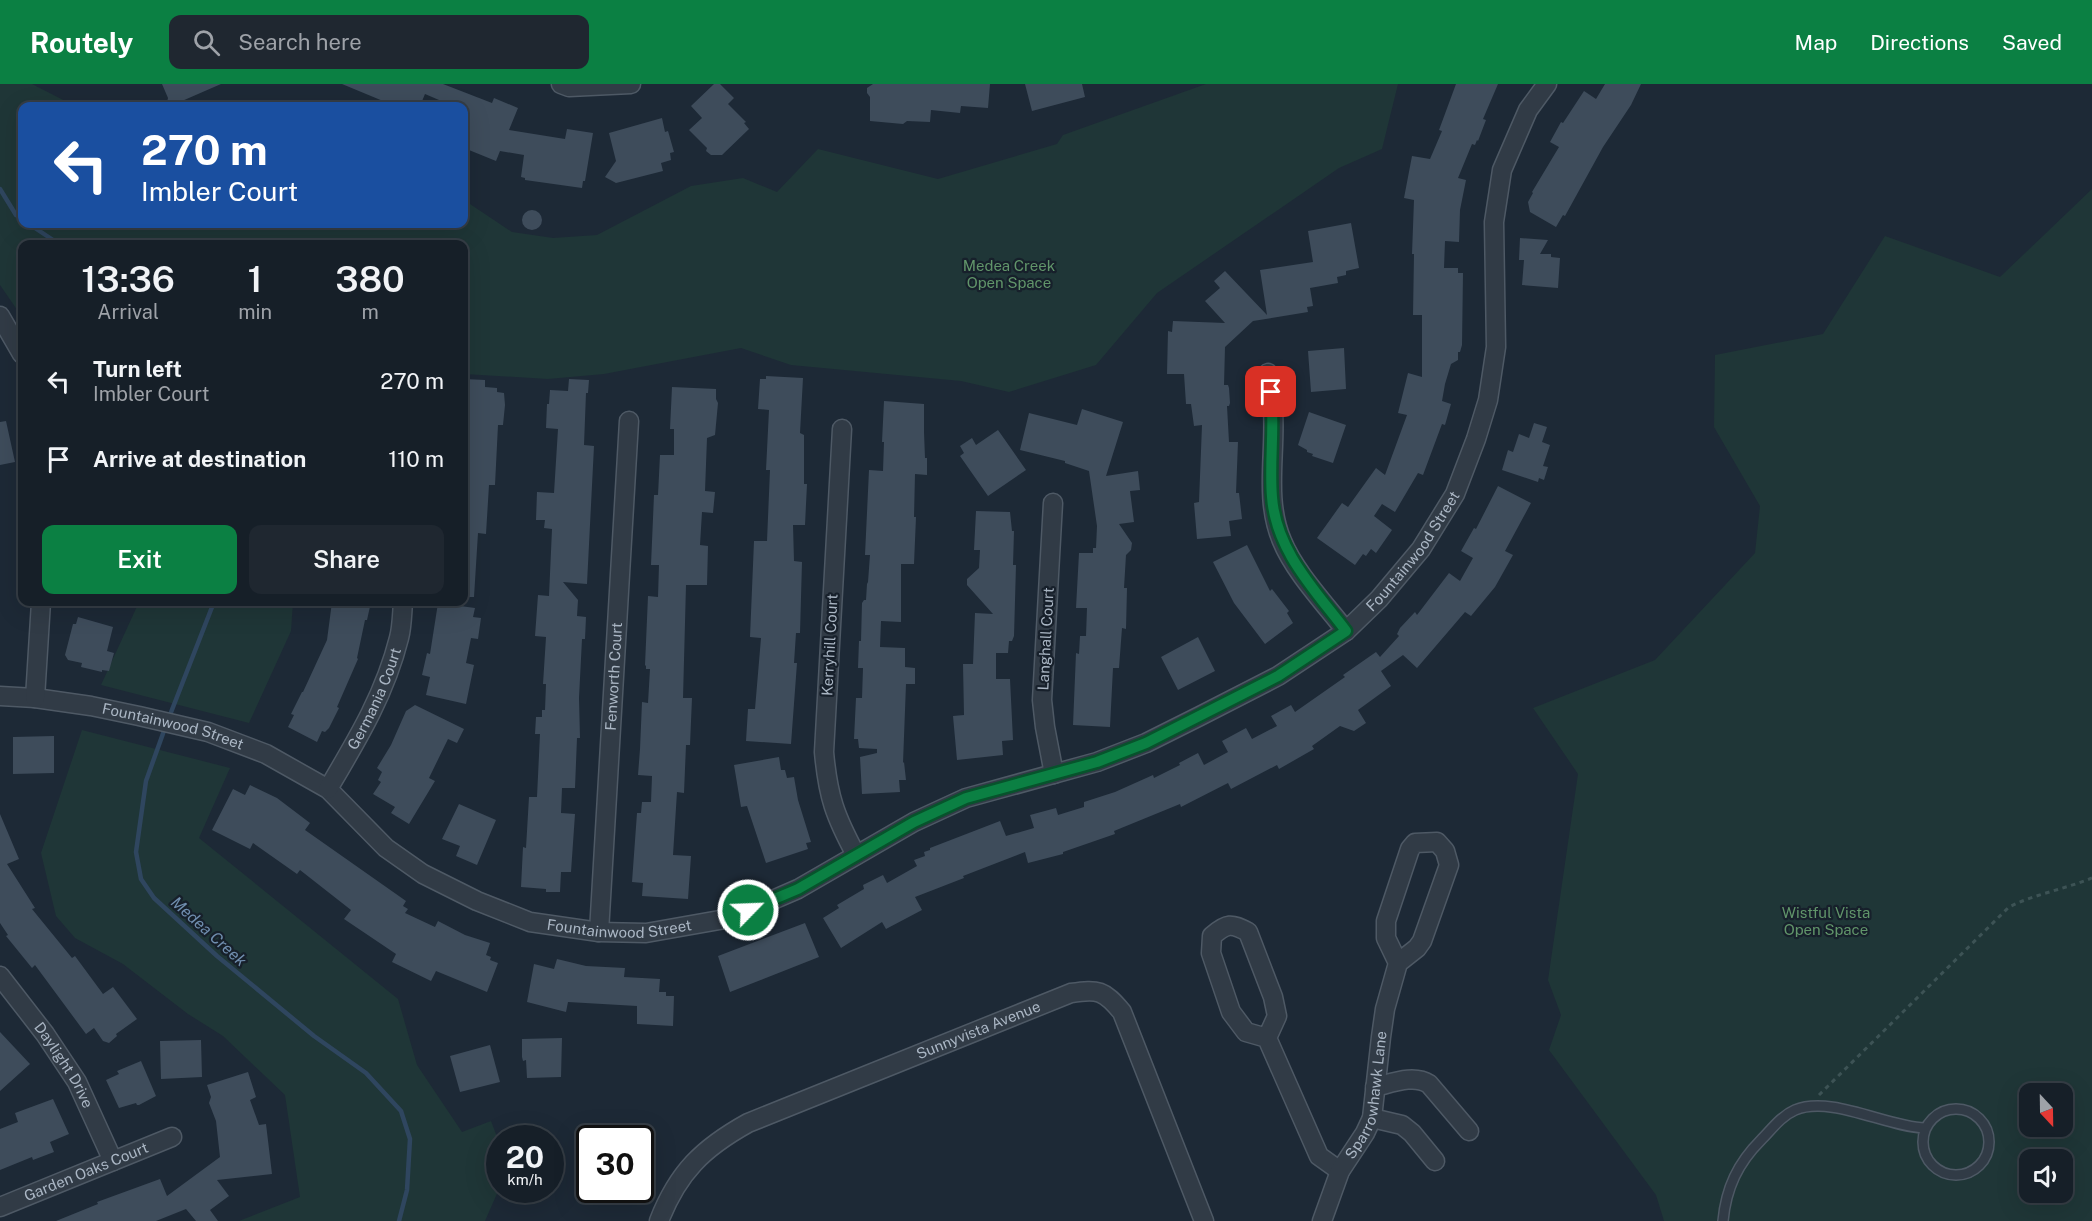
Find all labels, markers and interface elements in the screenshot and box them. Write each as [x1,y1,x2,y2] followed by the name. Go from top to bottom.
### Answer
[169,15,589,69] search box
[30,26,133,59] text: Routely
[190,26,223,59] icon: search
[238,29,362,55] text: Search here
[1795,30,1837,55] text: Map
[1870,30,1969,55] text: Directions
[2002,30,2062,55] text: Saved
[141,125,268,174] text: 270 m
[42,126,120,204] icon: left
[141,175,298,207] text: Imbler Court
[963,257,1055,291] park label: Medea Creek Open Space
[81,258,175,300] text: 13:36
[248,258,263,300] text: 1
[335,258,405,300] text: 380
[97,300,159,324] text: Arrival
[238,300,272,324] text: min
[361,300,379,324] text: m
[93,356,182,382] text: Turn left
[42,365,75,398] icon: left
[1245,366,1296,417] pin
[380,368,444,394] text: 270 m
[1254,375,1287,408] icon: arrive
[93,382,210,406] text: Imbler Court
[42,443,75,476] icon: arrive
[93,446,306,472] text: Arrive at destination
[388,446,444,472] text: 110 m
[1363,488,1463,615] street label: Fountainwood Street
[42,525,237,594] button: Exit
[249,525,444,594] button: Share
[1034,587,1057,691] street label: Langhall Court
[818,593,841,696] street label: Kerryhill Court
[602,622,625,731] street label: Fenworth Court
[344,645,404,752] street label: Germania Court
[101,700,246,753] street label: Fountainwood Street
[716,878,780,942] position arrow
[167,892,251,970] water label: Medea Creek
[1782,904,1870,938] park label: Wistful Vista Open Space
[546,916,693,941] street label: Fountainwood Street
[914,997,1043,1062] street label: Sunnyvista Avenue
[31,1019,97,1111] street label: Daylight Drive
[1341,1030,1390,1162] street label: Sparrowhawk Lane
[2019,1083,2073,1137] north arrow
[2019,1083,2073,1203] map controls
[576,1125,654,1203] speed limit sign: 30
[21,1139,151,1204] street label: Garden Oaks Court
[506,1139,544,1175] text: 20
[2019,1149,2073,1203] button: sound
[507,1171,543,1188] text: km/h

